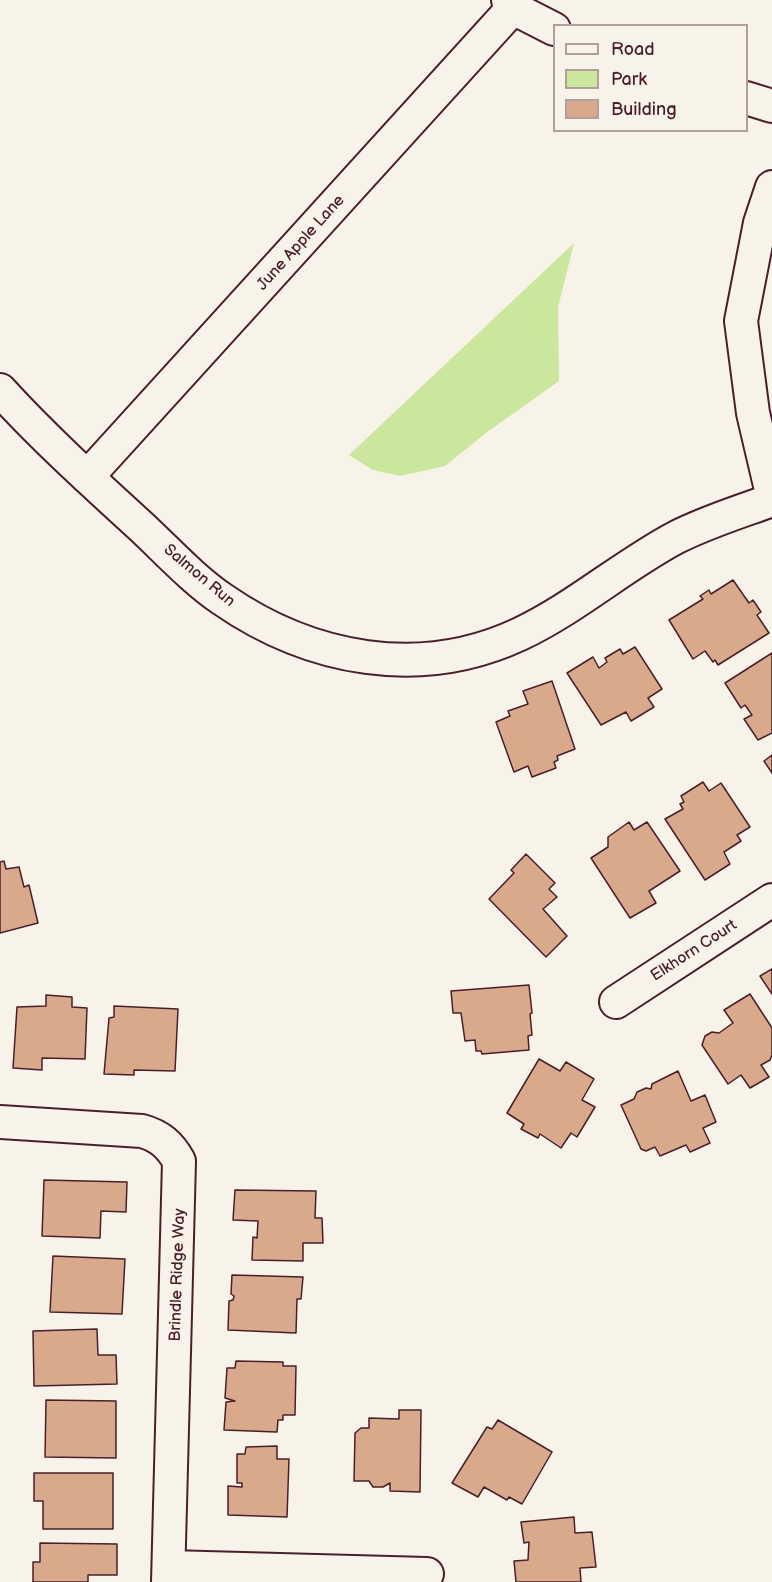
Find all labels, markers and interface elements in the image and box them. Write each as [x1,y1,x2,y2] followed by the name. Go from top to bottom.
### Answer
[553,24,748,132] legend
[611,39,655,60] text: Road
[611,69,647,90] text: Park
[611,99,677,120] text: Building
[253,191,349,295] street label: June Apple Lane
[159,541,239,611] street label: Salmon Run
[647,916,741,986] street label: Elkhorn Court
[166,1208,190,1342] street label: Brindle Ridge Way

